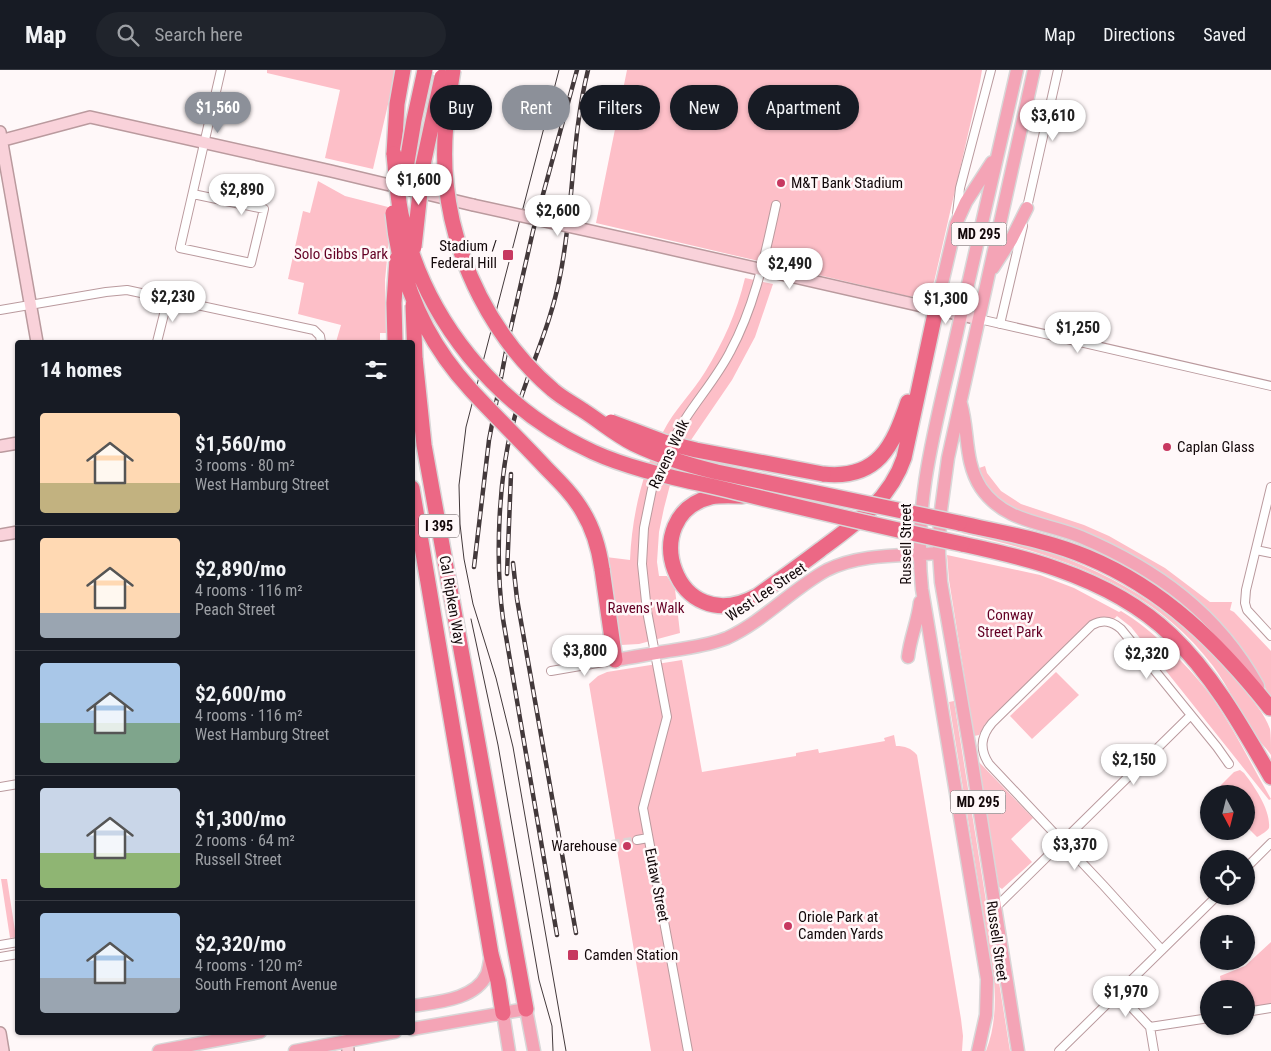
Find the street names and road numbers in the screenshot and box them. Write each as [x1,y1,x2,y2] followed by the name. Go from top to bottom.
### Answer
[952,222,1006,245] road number: MD 295
[645,416,693,492] street label: Ravens Walk
[897,503,915,585] street label: Russell Street
[419,514,459,538] road number: I 395
[435,554,469,646] street label: Cal Ripken Way
[723,559,809,625] street label: West Lee Street
[950,790,1006,814] road number: MD 295
[641,847,673,923] street label: Eutaw Street
[982,899,1012,983] street label: Russell Street

